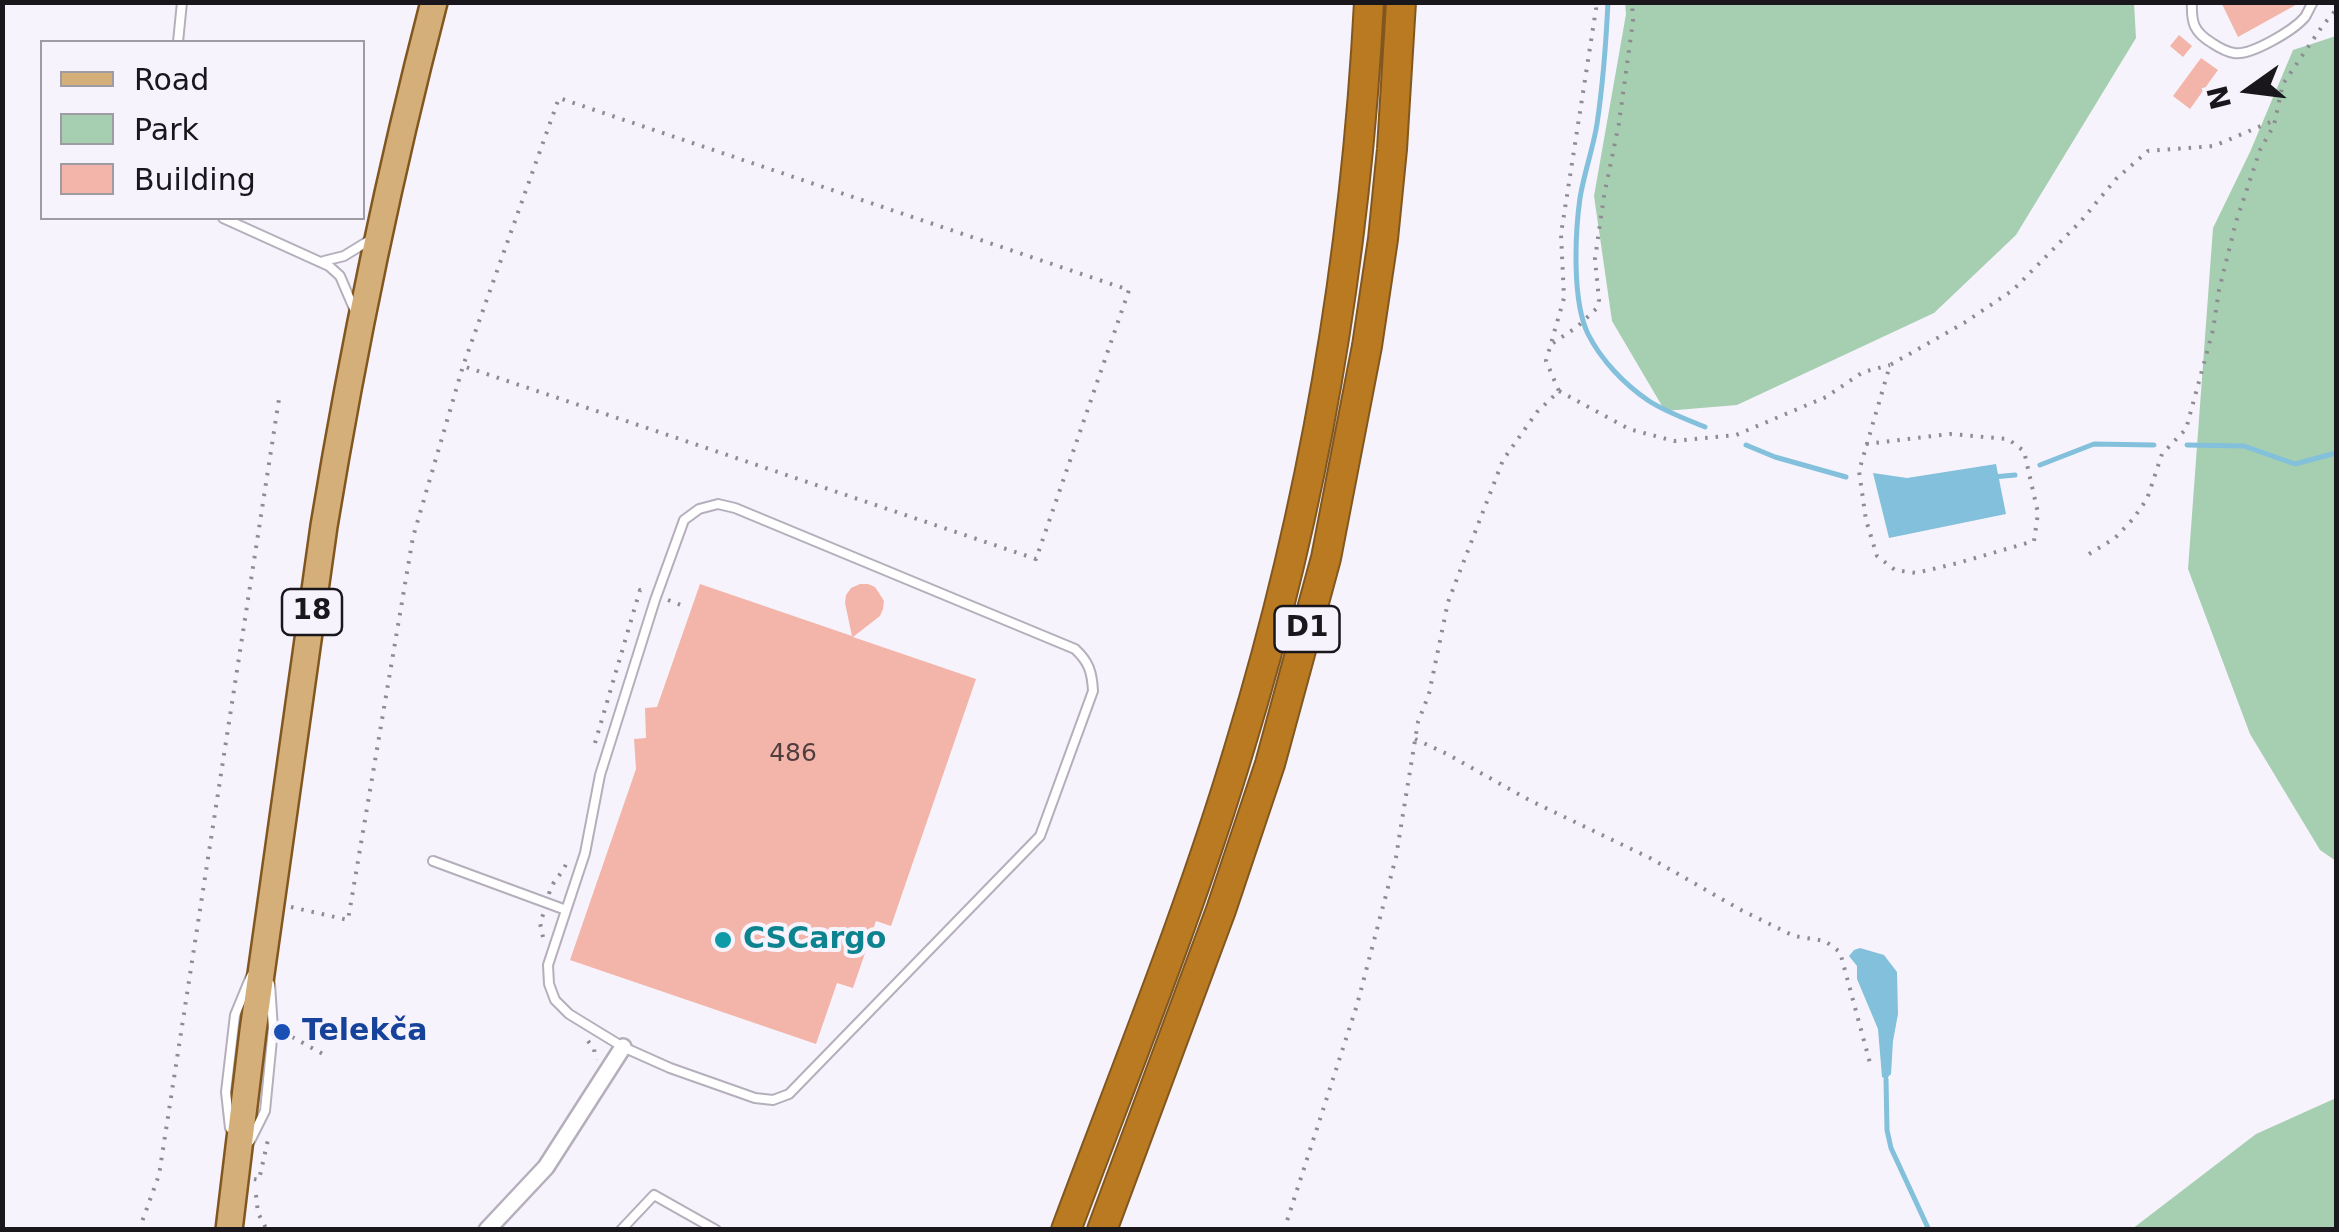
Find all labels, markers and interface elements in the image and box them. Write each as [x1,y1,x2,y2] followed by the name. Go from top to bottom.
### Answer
[40,40,365,220] legend
[2199,40,2299,140] north arrow
[134,62,209,97] text: Road
[2201,82,2238,113] text: N
[134,112,199,147] text: Park
[134,162,256,197] text: Building
[282,589,342,635] road number: 18
[1274,606,1340,652] road number: D1
[769,739,817,769] house number: 486
[743,922,886,958] place label: CSCargo
[712,929,734,951] marker: CSCargo
[302,1014,427,1050] place label: Telekča
[271,1021,293,1043] marker: Telekča

